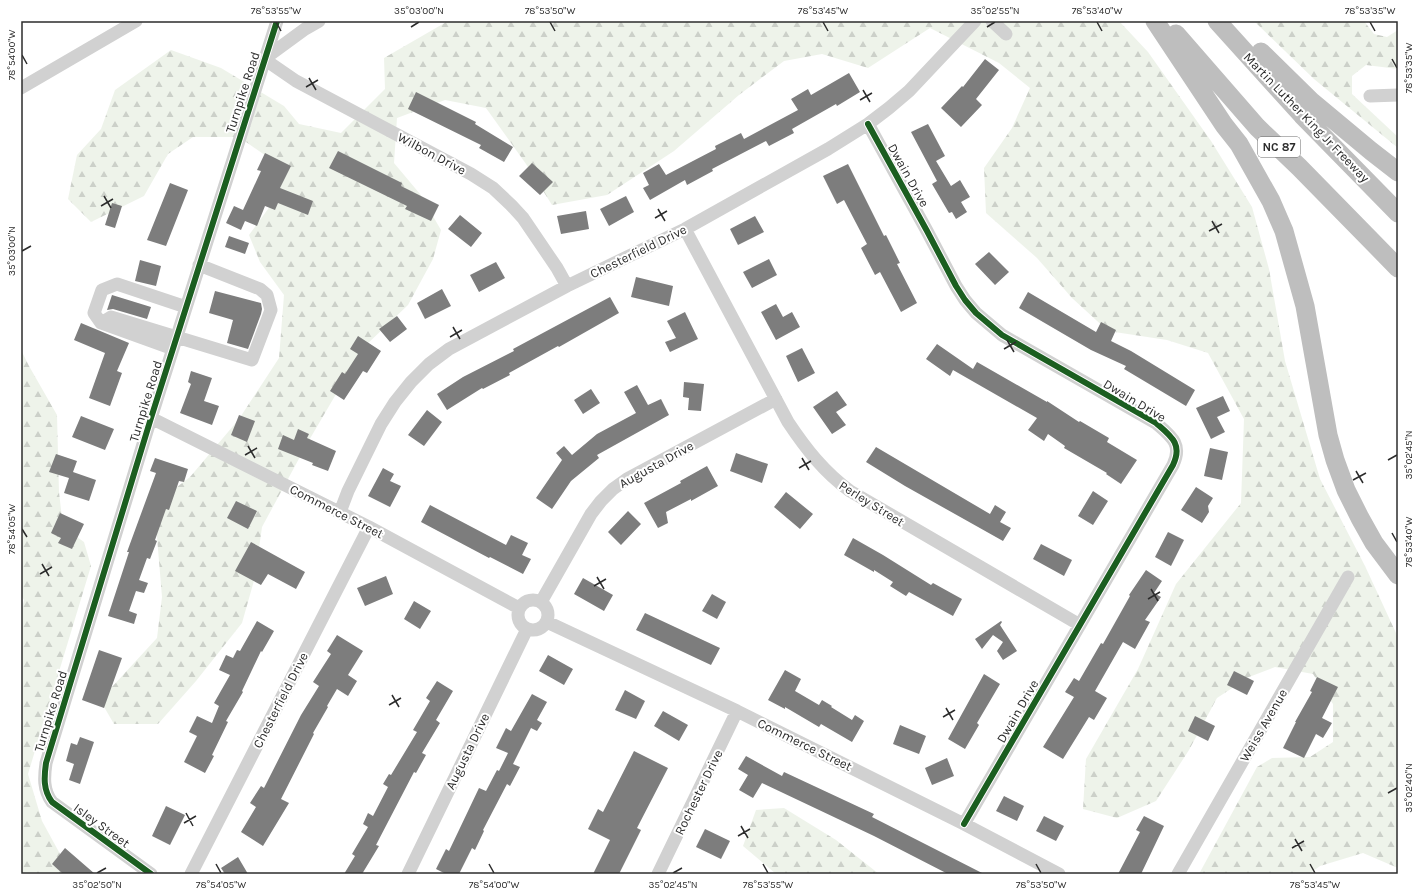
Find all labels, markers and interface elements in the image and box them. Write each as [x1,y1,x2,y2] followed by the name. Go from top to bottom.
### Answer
[251,5,301,17] text: 78°53'55"W
[394,5,444,17] text: 35°03'00"N
[525,5,575,17] text: 78°53'50"W
[798,5,848,17] text: 78°53'45"W
[970,5,1020,17] text: 35°02'55"N
[1072,5,1122,17] text: 78°53'40"W
[1345,5,1395,17] text: 78°53'35"W
[6,30,18,80] text: 78°54'00"W
[1403,43,1415,93] text: 78°53'35"W
[1241,49,1373,185] street label: Martin Luther King Jr Freeway
[222,50,263,135] street label: Turnpike Road
[395,129,469,178] street label: Wilbon Drive
[1258,137,1300,157] road number: NC 87
[885,141,932,210] street label: Dwain Drive
[588,221,689,281] street label: Chesterfield Drive
[6,226,18,276] text: 35°03'00"N
[126,359,165,444] street label: Turnpike Road
[1101,376,1169,425] street label: Dwain Drive
[1403,430,1415,480] text: 35°02'45"N
[616,438,696,491] street label: Augusta Drive
[837,478,907,529] street label: Perley Street
[288,481,386,542] street label: Commerce Street
[6,504,18,554] text: 78°54'05"W
[1403,517,1415,567] text: 78°53'40"W
[250,650,311,751] street label: Chesterfield Drive
[31,669,70,754] street label: Turnpike Road
[993,677,1042,745] street label: Dwain Drive
[1237,686,1290,764] street label: Weiss Avenue
[443,710,492,792] street label: Augusta Drive
[755,715,854,774] street label: Commerce Street
[671,747,726,837] street label: Rochester Drive
[1403,763,1415,813] text: 35°02'40"N
[71,800,133,851] street label: Isley Street
[72,879,122,891] text: 35°02'50"N
[196,879,246,891] text: 78°54'05"W
[469,879,519,891] text: 78°54'00"W
[648,879,698,891] text: 35°02'45"N
[743,879,793,891] text: 78°53'55"W
[1016,879,1066,891] text: 78°53'50"W
[1290,879,1340,891] text: 78°53'45"W

